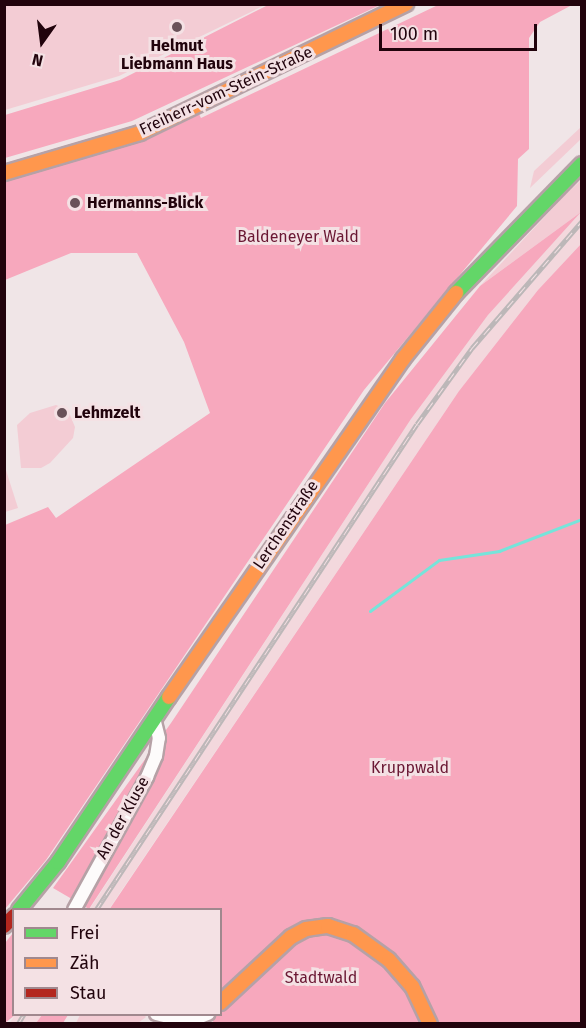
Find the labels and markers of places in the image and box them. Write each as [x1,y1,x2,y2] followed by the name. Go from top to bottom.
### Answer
[170,20,184,34] marker: Helmut Liebmann Haus
[121,36,233,74] place label: Helmut Liebmann Haus
[87,193,203,213] place label: Hermanns-Blick
[68,196,82,210] marker: Hermanns-Blick
[74,403,140,423] place label: Lehmzelt
[55,406,69,420] marker: Lehmzelt

